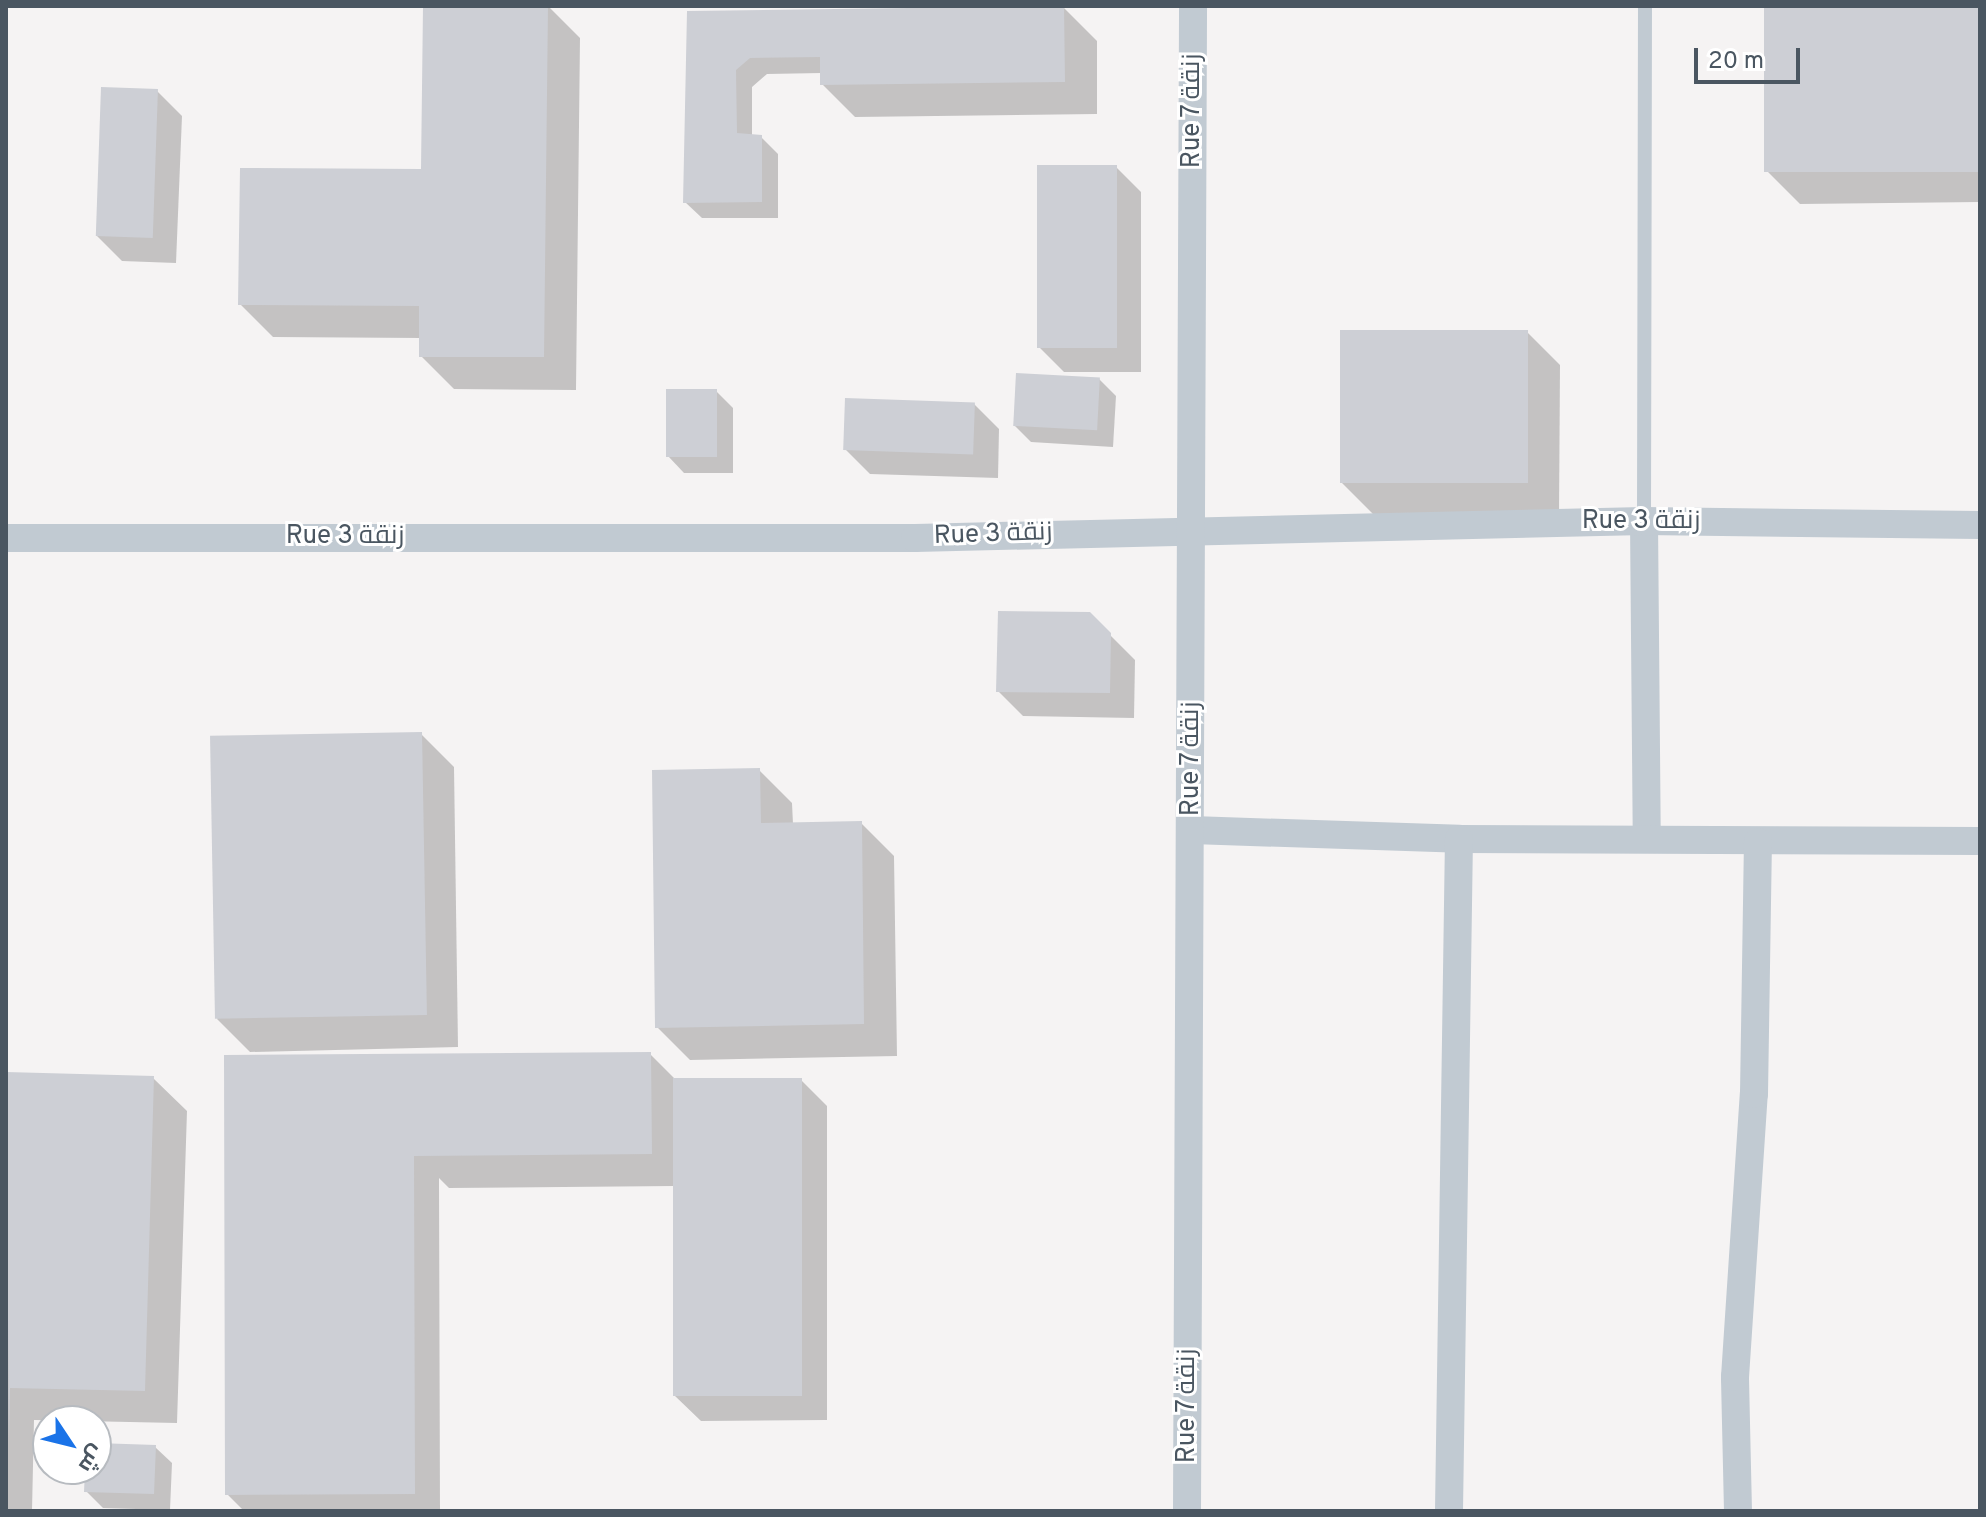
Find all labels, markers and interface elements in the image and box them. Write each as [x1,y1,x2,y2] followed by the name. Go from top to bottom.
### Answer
[1698,32,1804,82] scale bar
[1708,47,1764,77] text: 20 m
[1177,53,1209,169] street label: Rue 7 زنقة
[1582,506,1700,538] street label: Rue 3 زنقة
[933,517,1053,553] street label: Rue 3 زنقة
[286,521,404,553] street label: Rue 3 زنقة
[1176,701,1208,817] street label: Rue 7 زنقة
[1172,1348,1204,1464] street label: Rue 7 زنقة
[32,1405,112,1485] north arrow
[71,1439,110,1477] text: ش

